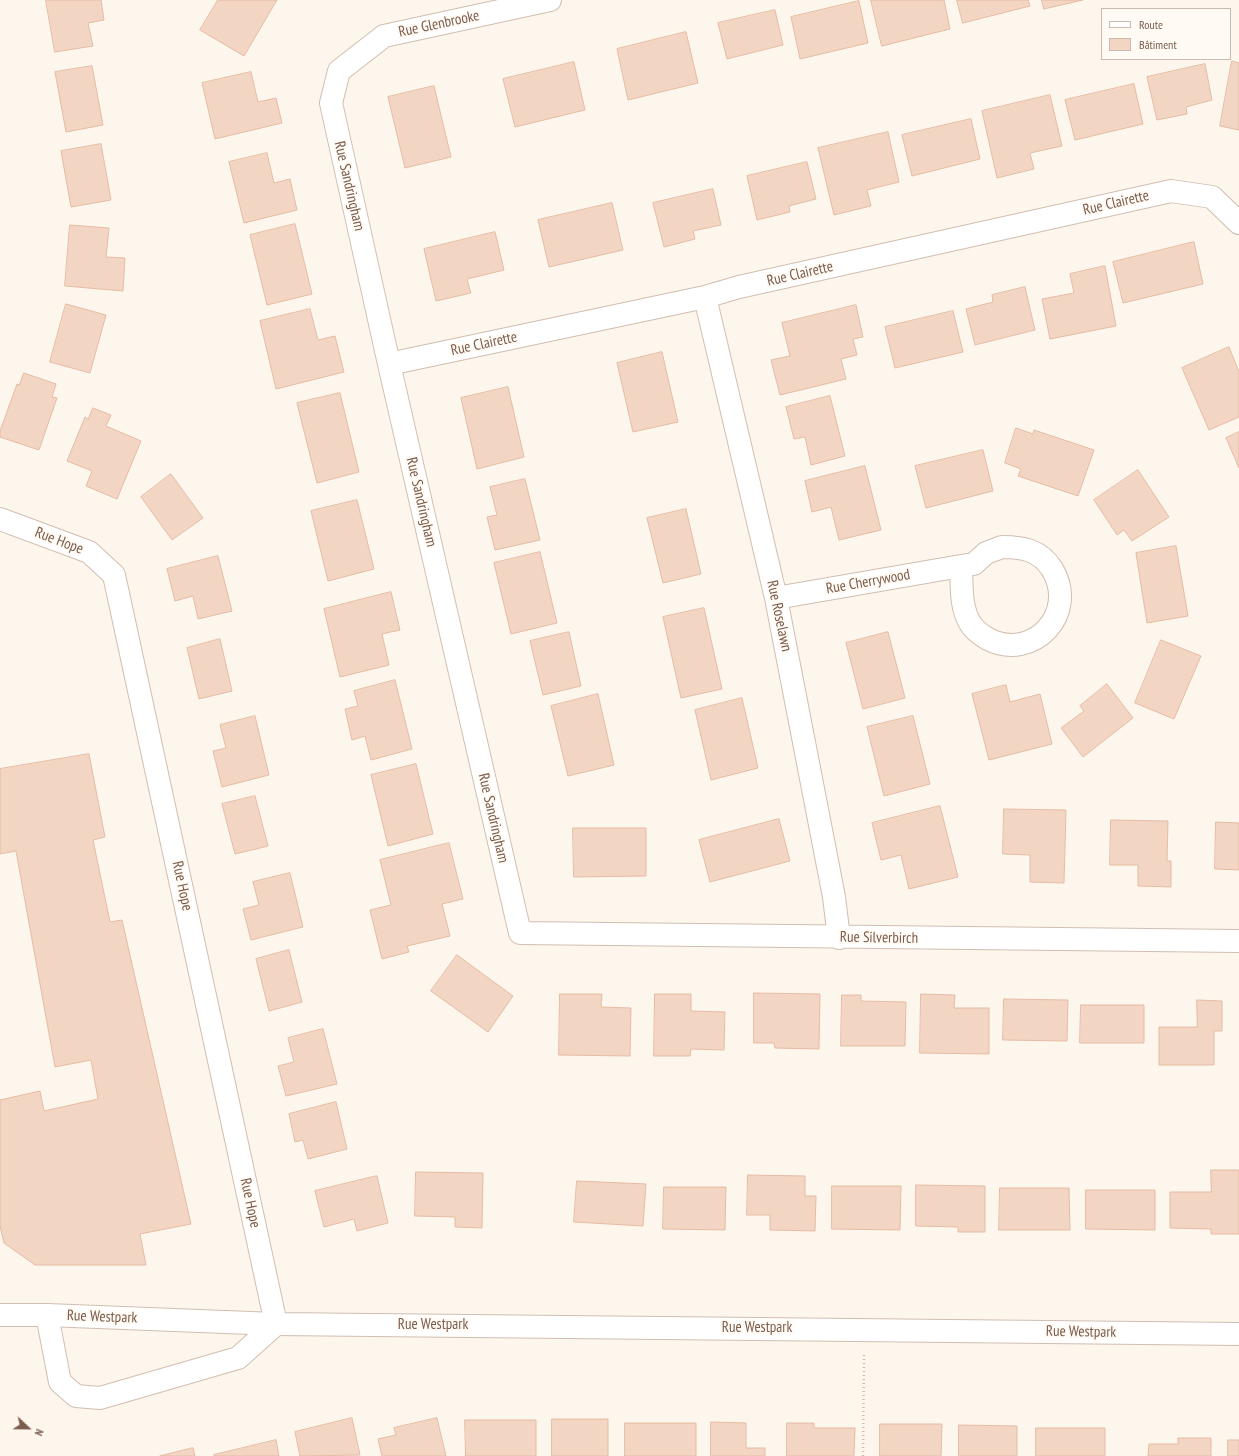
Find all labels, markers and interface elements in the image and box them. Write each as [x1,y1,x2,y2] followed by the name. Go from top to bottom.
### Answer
[397,7,481,41] street label: Rue Glenbrooke
[1101,8,1231,60] legend
[1139,17,1163,32] text: Route
[1139,37,1177,52] text: Bâtiment
[330,139,368,233] street label: Rue Sandringham
[1081,187,1151,219] street label: Rue Clairette
[765,258,835,290] street label: Rue Clairette
[449,328,519,360] street label: Rue Clairette
[402,455,440,549] street label: Rue Sandringham
[32,524,86,558] street label: Rue Hope
[825,566,911,598] street label: Rue Cherrywood
[763,579,795,653] street label: Rue Roselawn
[474,771,512,865] street label: Rue Sandringham
[168,860,196,912] street label: Rue Hope
[840,928,918,948] street label: Rue Silverbirch
[236,1177,264,1229] street label: Rue Hope
[66,1307,138,1327] street label: Rue Westpark
[398,1316,468,1334] street label: Rue Westpark
[722,1319,792,1337] street label: Rue Westpark
[1046,1322,1116,1342] street label: Rue Westpark
[8,1408,48,1448] north arrow
[32,1427,47,1438] text: N

